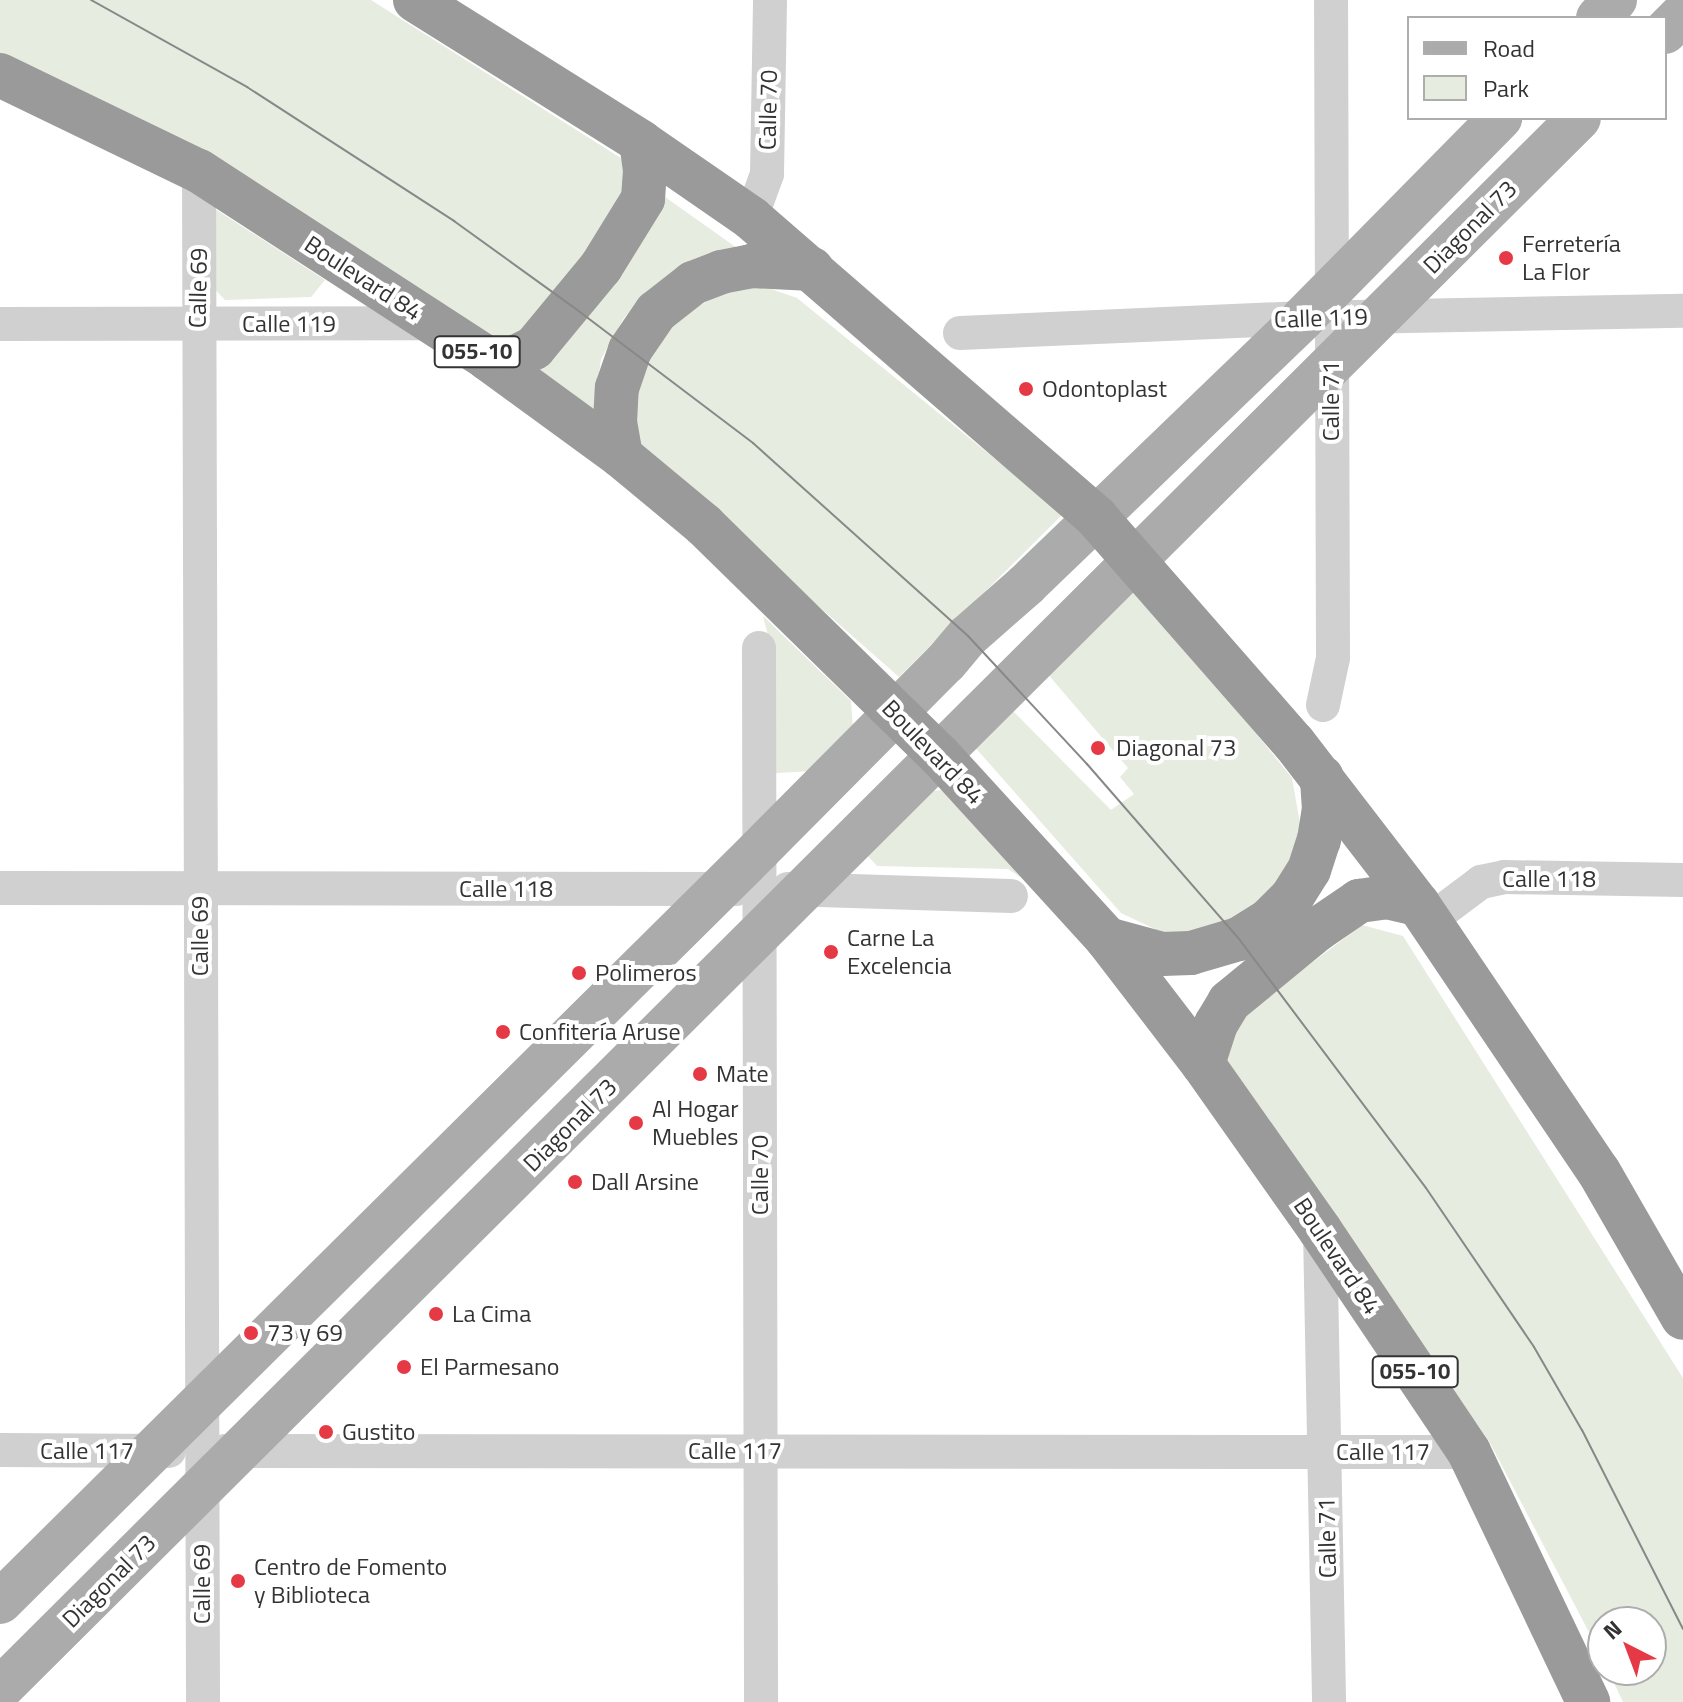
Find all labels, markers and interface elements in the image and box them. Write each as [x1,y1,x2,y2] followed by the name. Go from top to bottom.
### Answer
[1407,16,1667,120] legend
[1483,30,1535,66] text: Road
[753,70,783,150] street label: Calle 70
[1483,70,1529,106] text: Park
[1417,174,1523,280] street label: Diagonal 73
[299,229,427,327] street label: Boulevard 84
[1522,230,1621,286] place label: Ferretería La Flor
[183,248,213,328] street label: Calle 69
[1497,249,1515,267] marker: Ferretería La Flor
[1274,302,1368,334] street label: Calle 119
[242,310,336,338] street label: Calle 119
[433,334,521,370] road number: 055-10
[1317,361,1345,441] street label: Calle 71
[1042,375,1167,403] place label: Odontoplast
[1017,380,1035,398] marker: Odontoplast
[876,694,990,810] street label: Boulevard 84
[1116,734,1236,762] place label: Diagonal 73
[1087,737,1109,759] marker: Diagonal 73
[1502,865,1596,893] street label: Calle 118
[459,875,553,903] street label: Calle 118
[186,896,214,976] street label: Calle 69
[847,924,952,980] place label: Carne La Excelencia
[822,943,840,961] marker: Carne La Excelencia
[595,959,697,987] place label: Polimeros
[570,964,588,982] marker: Polimeros
[519,1018,681,1046] place label: Confitería Aruse
[494,1023,512,1041] marker: Confitería Aruse
[716,1060,769,1088] place label: Mate
[691,1065,709,1083] marker: Mate
[517,1072,623,1178] street label: Diagonal 73
[652,1095,739,1151] place label: Al Hogar Muebles
[627,1114,645,1132] marker: Al Hogar Muebles
[746,1135,774,1215] street label: Calle 70
[591,1168,699,1196] place label: Dall Arsine
[566,1173,584,1191] marker: Dall Arsine
[1288,1192,1386,1320] street label: Boulevard 84
[452,1300,531,1328] place label: La Cima
[427,1305,445,1323] marker: La Cima
[267,1319,343,1347] place label: 73 y 69
[242,1324,260,1342] marker: 73 y 69
[420,1353,559,1381] place label: El Parmesano
[1371,1354,1459,1390] road number: 055-10
[395,1358,413,1376] marker: El Parmesano
[342,1418,415,1446] place label: Gustito
[317,1423,335,1441] marker: Gustito
[40,1437,134,1465] street label: Calle 117
[688,1437,782,1465] street label: Calle 117
[1336,1438,1430,1466] street label: Calle 117
[1312,1498,1342,1578] street label: Calle 71
[56,1528,162,1634] street label: Diagonal 73
[188,1544,216,1624] street label: Calle 69
[254,1553,447,1609] place label: Centro de Fomento y Biblioteca
[229,1572,247,1590] marker: Centro de Fomento y Biblioteca
[1587,1606,1667,1686] north arrow
[1595,1612,1629,1647] text: N

